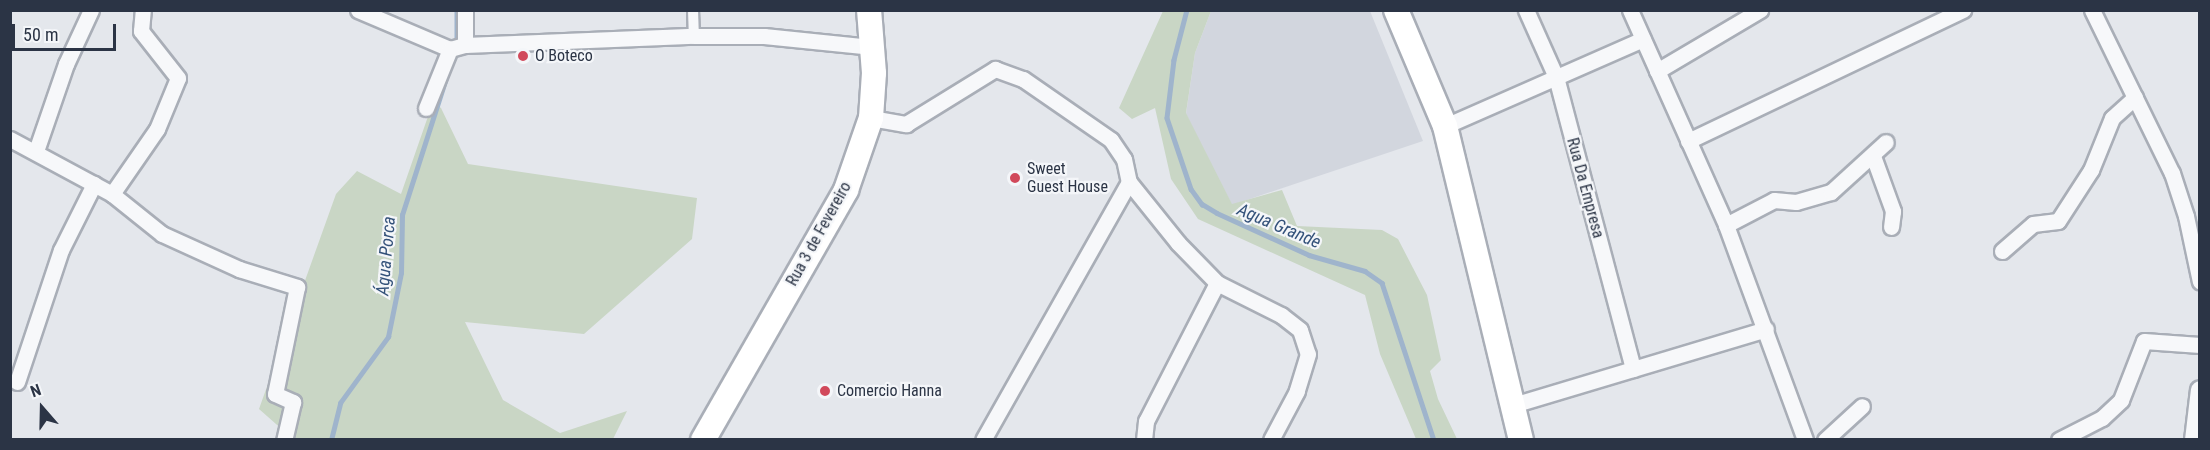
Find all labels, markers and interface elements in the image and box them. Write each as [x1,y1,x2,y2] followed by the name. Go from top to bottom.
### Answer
[15,12,118,50] scale bar
[23,24,58,45] text: 50 m
[535,46,593,66] place label: O Boteco
[516,49,530,63] marker: O Boteco
[1562,136,1608,240] street label: Rua Da Empresa
[1027,159,1108,197] place label: Sweet Guest House
[1008,171,1022,185] marker: Sweet Guest House
[782,179,856,289] street label: Rua 3 de Fevereiro
[1234,199,1324,253] water label: Agua Grande
[372,215,400,297] water label: Água Porca
[12,378,72,438] north arrow
[28,380,44,401] text: N
[837,381,942,401] place label: Comercio Hanna
[818,384,832,398] marker: Comercio Hanna

